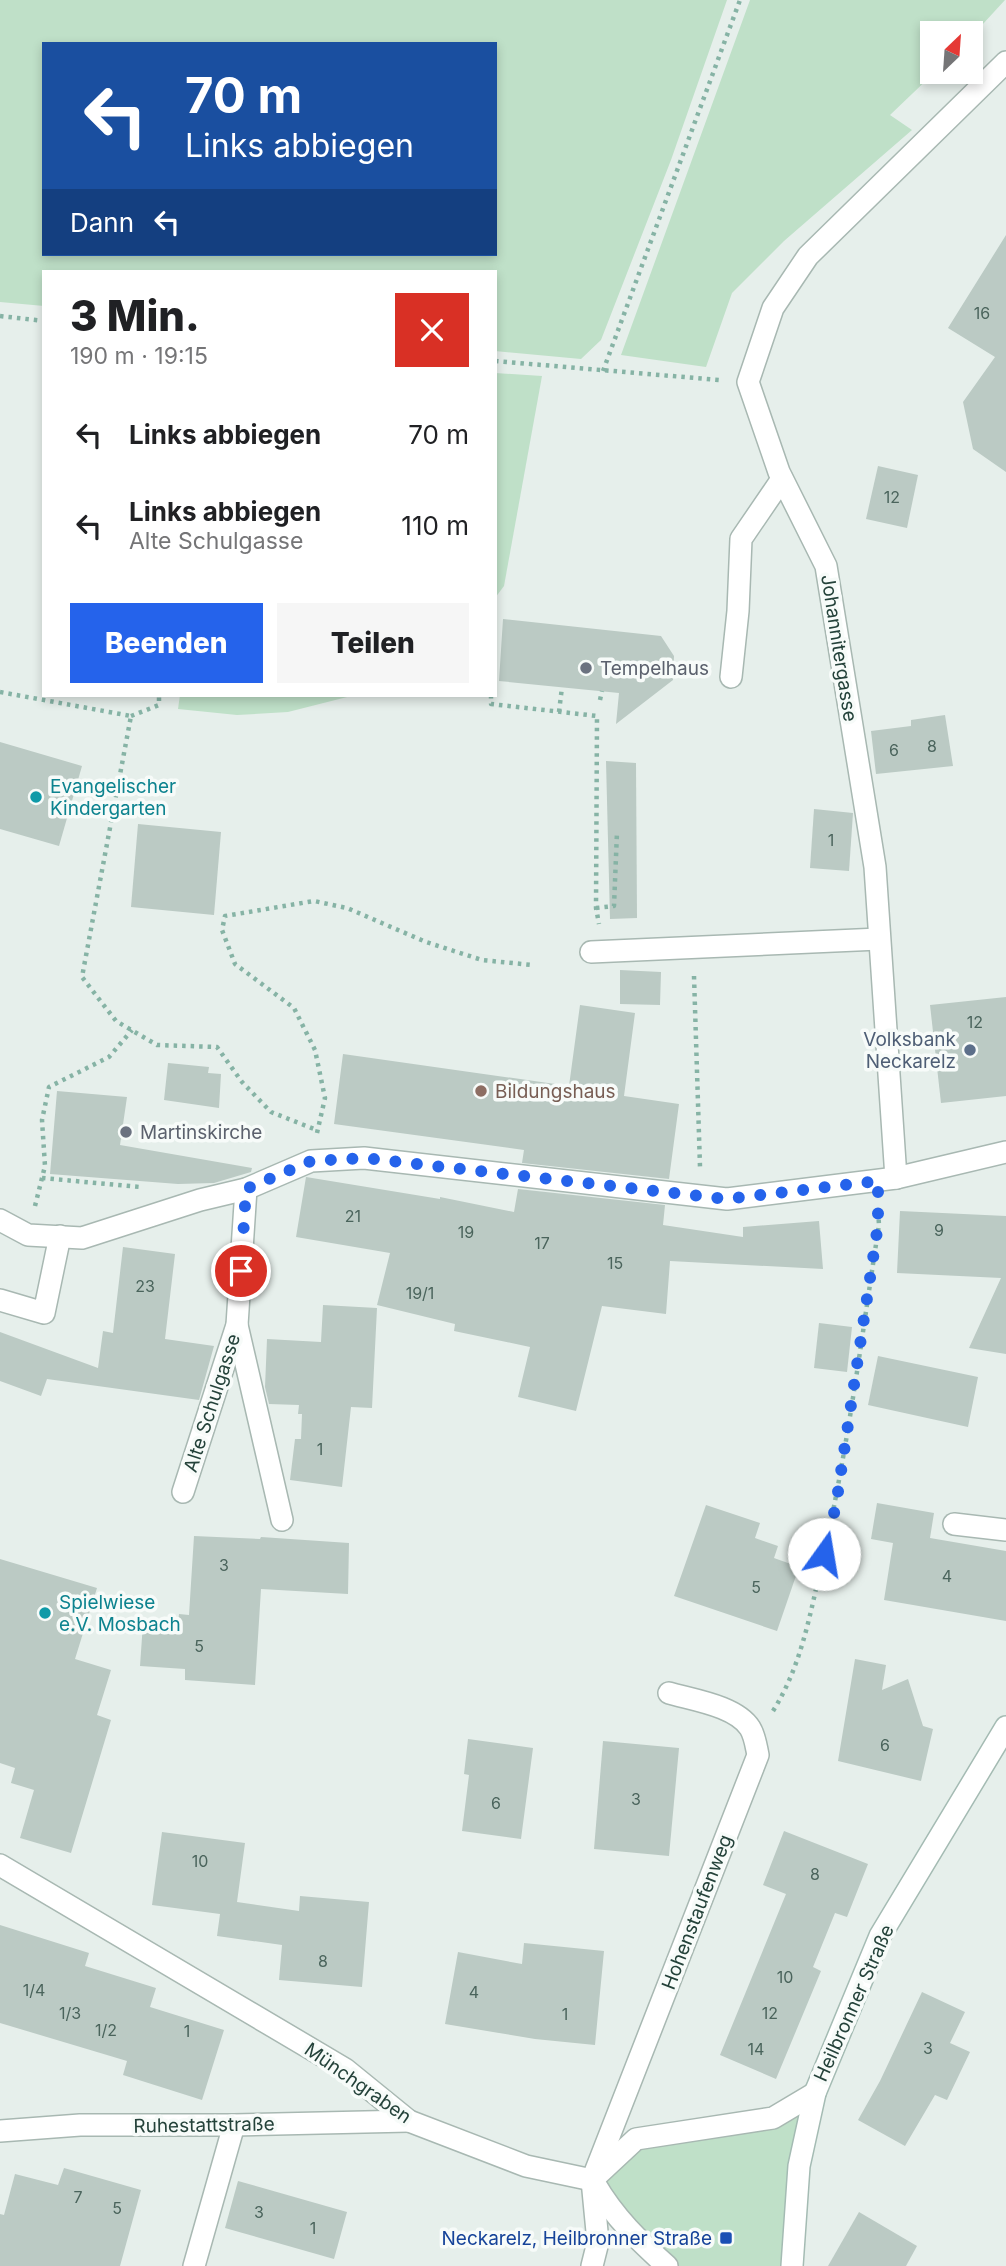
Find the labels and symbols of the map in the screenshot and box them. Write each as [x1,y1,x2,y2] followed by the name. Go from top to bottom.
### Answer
[920,21,984,84] north arrow
[974,303,990,323] house number: 16
[884,487,900,507] house number: 12
[816,573,862,723] street label: Johannitergasse
[600,657,709,680] place label: Tempelhaus
[578,660,594,676] marker: Tempelhaus
[927,736,937,756] house number: 8
[889,740,899,760] house number: 6
[50,775,176,820] place label: Evangelischer Kindergarten
[28,789,44,805] marker: Evangelischer Kindergarten
[828,830,834,850] house number: 1
[967,1012,983,1032] house number: 12
[863,1028,957,1073] place label: Volksbank Neckarelz
[962,1042,978,1058] marker: Volksbank Neckarelz
[495,1080,616,1103] place label: Bildungshaus
[473,1083,489,1099] marker: Bildungshaus
[140,1121,262,1144] place label: Martinskirche
[118,1124,134,1140] marker: Martinskirche
[345,1206,361,1226] house number: 21
[934,1220,944,1240] house number: 9
[458,1222,474,1242] house number: 19
[534,1233,550,1253] house number: 17
[211,1241,271,1301] pin
[607,1253,623,1273] house number: 15
[135,1276,155,1296] house number: 23
[406,1283,434,1303] house number: 19/1
[179,1331,245,1475] street label: Alte Schulgasse
[317,1439,323,1459] house number: 1
[787,1517,861,1591] position arrow
[219,1555,229,1575] house number: 3
[942,1566,952,1586] house number: 4
[751,1577,761,1597] house number: 5
[59,1591,181,1636] place label: Spielwiese e.V. Mosbach
[37,1605,53,1621] marker: Spielwiese e.V. Mosbach
[194,1636,204,1656] house number: 5
[880,1735,890,1755] house number: 6
[631,1789,641,1809] house number: 3
[491,1793,501,1813] house number: 6
[657,1831,737,1993] street label: Hohenstaufenweg
[192,1851,208,1871] house number: 10
[810,1864,820,1884] house number: 8
[809,1921,899,2085] street label: Heilbronner Straße
[318,1951,328,1971] house number: 8
[777,1967,793,1987] house number: 10
[23,1980,45,2000] house number: 1/4
[469,1982,479,2002] house number: 4
[59,2003,81,2023] house number: 1/3
[762,2003,778,2023] house number: 12
[562,2004,568,2024] house number: 1
[95,2020,117,2040] house number: 1/2
[184,2021,190,2041] house number: 1
[300,2038,416,2128] street label: Münchgraben
[923,2038,933,2058] house number: 3
[748,2039,764,2059] house number: 14
[133,2112,275,2138] street label: Ruhestattstraße
[73,2187,83,2207] house number: 7
[112,2198,122,2218] house number: 5
[254,2202,264,2222] house number: 3
[310,2218,316,2238] house number: 1
[442,2227,712,2250] place label: Neckarelz, Heilbronner Straße
[718,2230,734,2246] marker: Neckarelz, Heilbronner Straße

